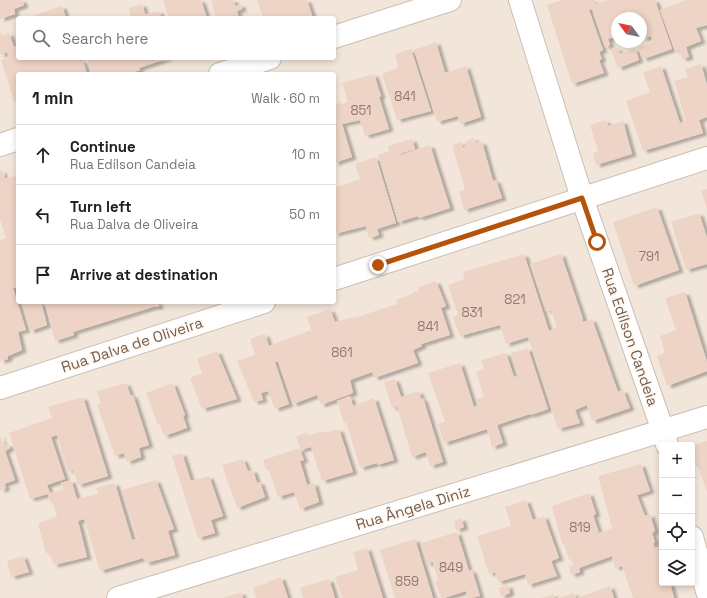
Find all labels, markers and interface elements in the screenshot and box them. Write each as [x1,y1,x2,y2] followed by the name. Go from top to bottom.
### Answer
[611,12,647,48] north arrow
[16,16,336,60] search box
[30,27,52,49] icon: search
[62,29,148,48] text: Search here
[32,87,74,109] text: 1 min
[394,88,416,105] house number: 841
[251,90,320,107] text: Walk · 60 m
[350,102,372,119] house number: 851
[70,137,136,156] text: Continue
[32,144,54,166] icon: ahead
[292,146,320,163] text: 10 m
[70,156,196,173] text: Rua Edílson Candeia
[70,197,132,216] text: Turn left
[32,204,54,226] icon: left
[289,206,320,223] text: 50 m
[70,216,198,233] text: Rua Dalva de Oliveira
[588,233,606,251] route start
[639,248,659,265] house number: 791
[369,256,387,274] route end
[32,264,54,286] icon: arrive
[70,265,218,284] text: Arrive at destination
[598,265,663,409] street label: Rua Edílson Candeia
[504,291,526,308] house number: 821
[461,304,483,321] house number: 831
[59,313,205,376] street label: Rua Dalva de Oliveira
[417,318,439,335] house number: 841
[331,344,353,361] house number: 861
[659,442,695,586] map controls
[659,442,695,478] button: +
[659,478,695,514] button: −
[353,481,472,534] street label: Rua Ângela Diniz
[659,514,695,550] button: locate
[569,519,591,536] house number: 819
[659,550,695,586] button: layers
[439,559,463,576] house number: 849
[395,573,419,590] house number: 859

